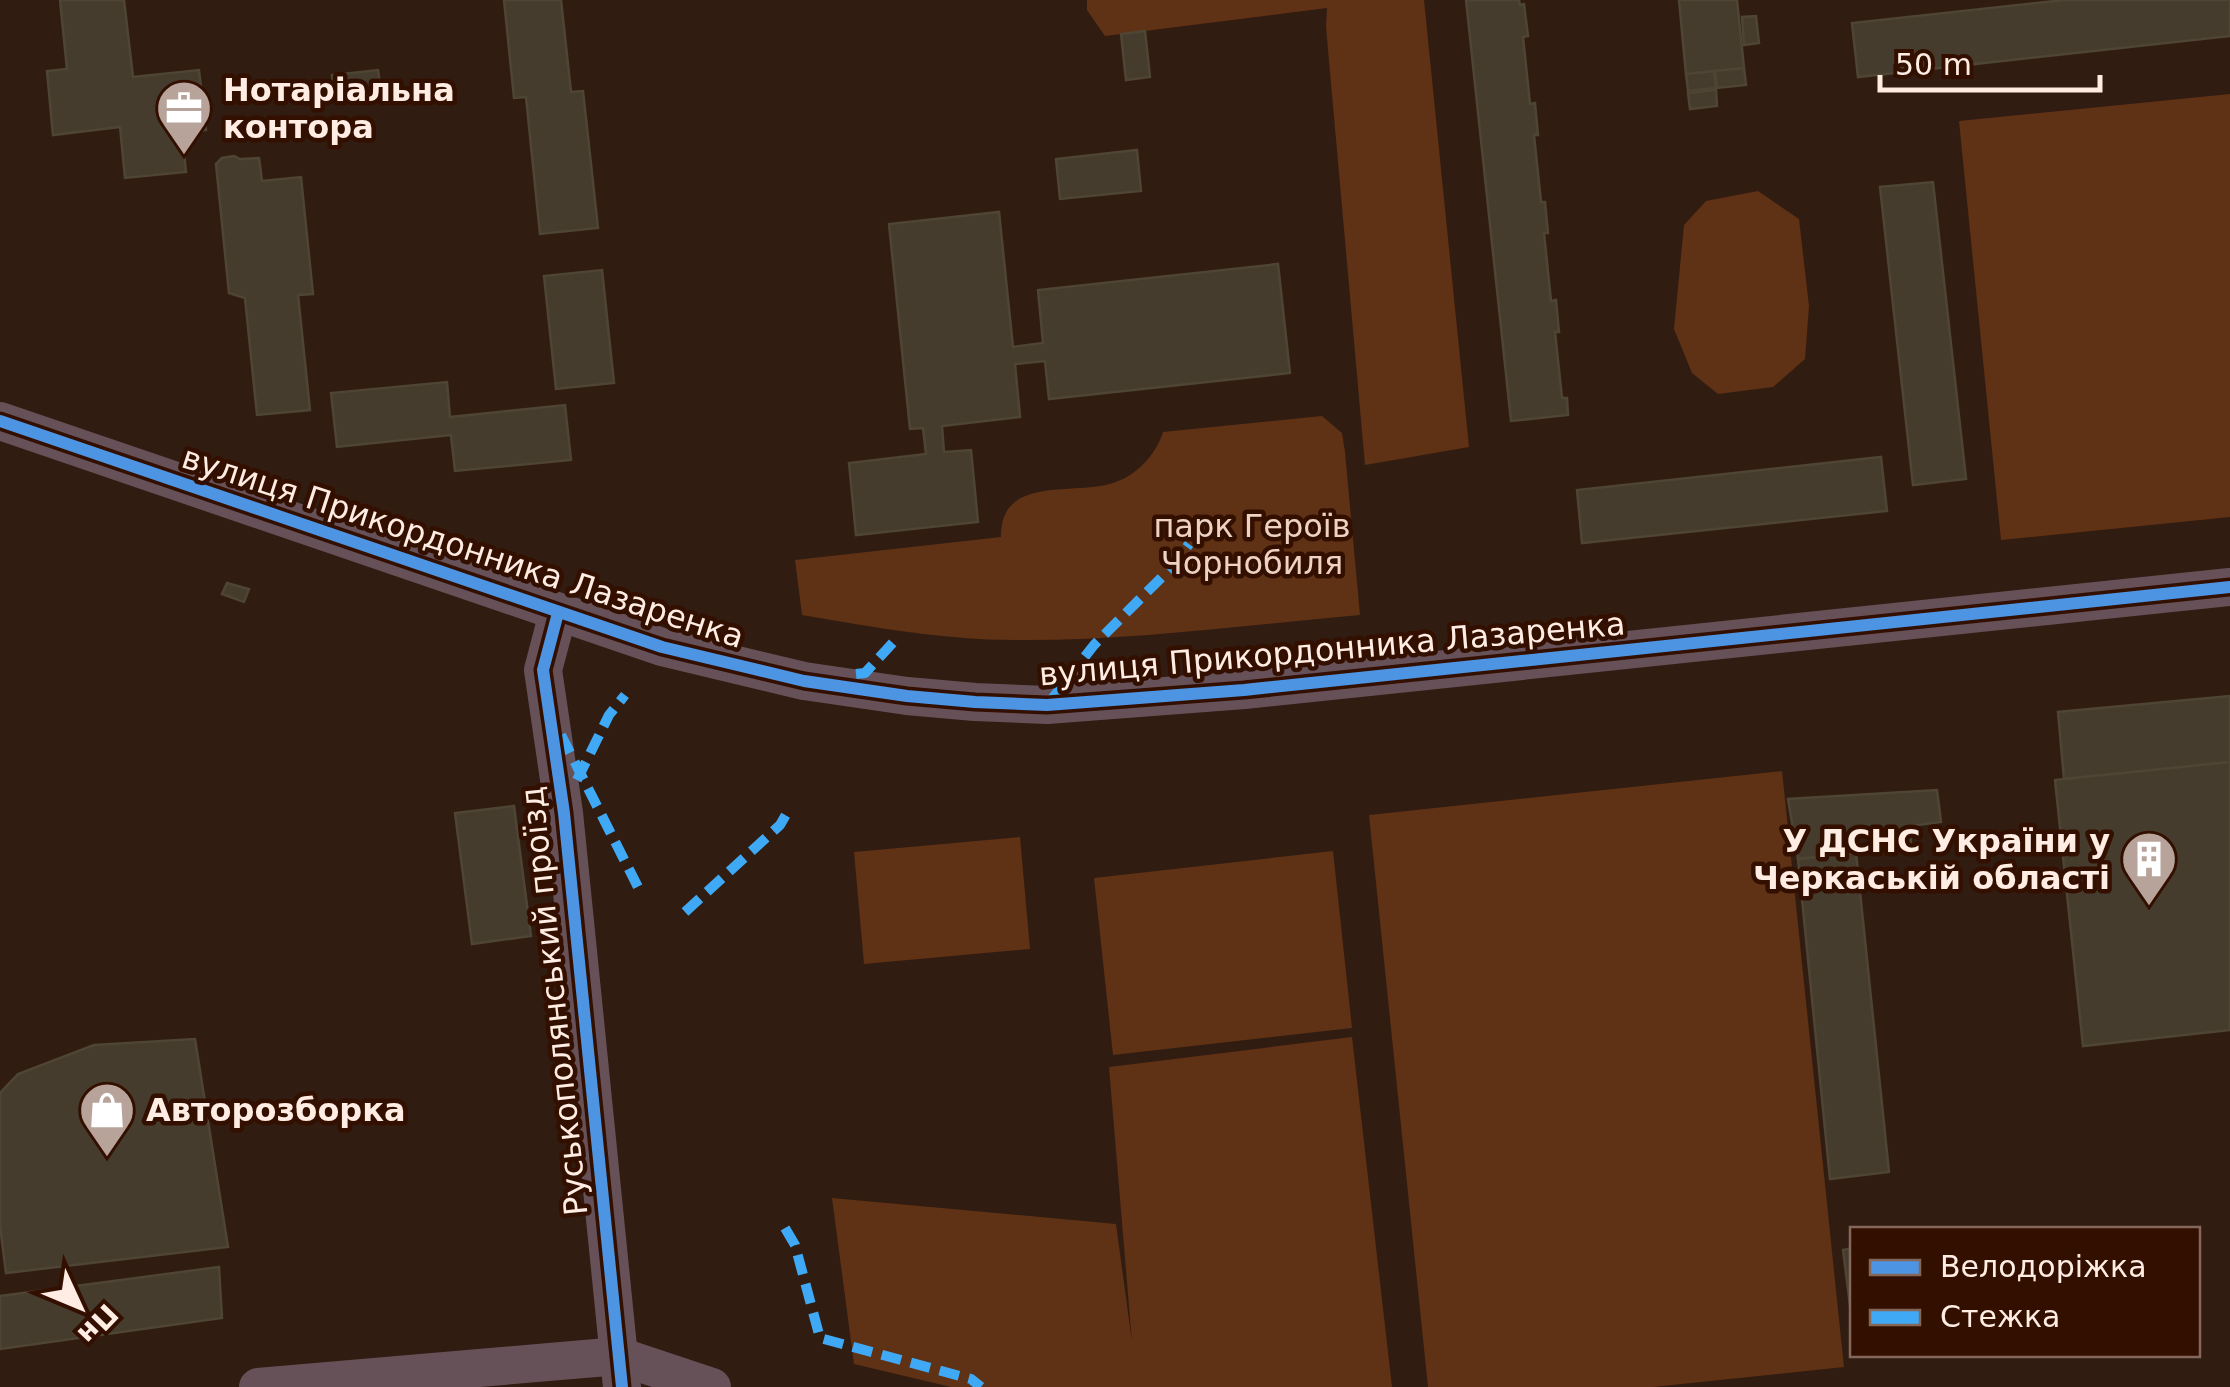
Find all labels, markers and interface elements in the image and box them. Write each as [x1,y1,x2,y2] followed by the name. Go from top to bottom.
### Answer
[1880,30,2100,92] scale bar
[1895,47,1972,82] text: 50 m
[223,71,455,146] place label: Нотаріальна контора
[154,78,214,157] office icon: Нотаріальна контора
[177,438,749,656] street label: вулиця Прикордонника Лазаренка
[1153,507,1351,582] park label: парк Героїв Чорнобиля
[1037,604,1627,694] street label: вулиця Прикордонника Лазаренка
[513,785,595,1217] street label: Руськополянський проїзд
[1753,822,2110,897] place label: У ДСНС України у Черкаській області
[2119,829,2179,908] building icon: У ДСНС України у Черкаській області
[77,1080,137,1159] shop icon: Авторозборка
[146,1091,406,1129] place label: Авторозборка
[1850,1227,2200,1357] legend
[1940,1249,2147,1284] text: Велодоріжка
[30,1257,130,1357] north arrow
[71,1297,124,1351] text: Пн
[1940,1299,2060,1334] text: Стежка

